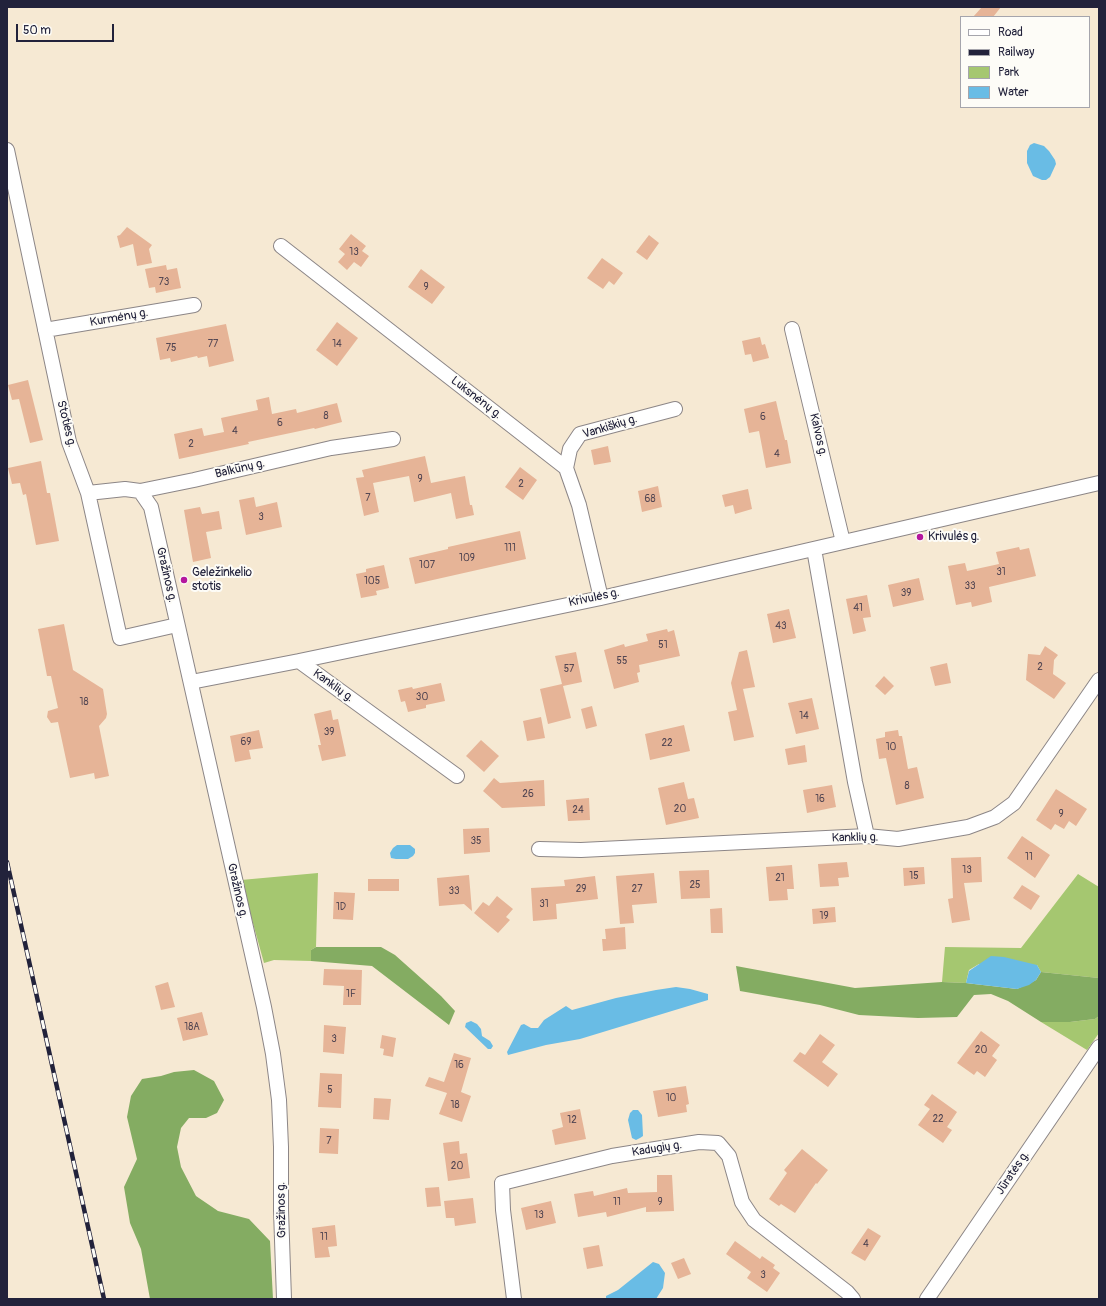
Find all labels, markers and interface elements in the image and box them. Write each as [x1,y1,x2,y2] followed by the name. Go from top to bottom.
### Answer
[18,16,116,42] scale bar
[960,16,1090,108] legend
[23,23,51,38] text: 50 m
[998,25,1023,40] text: Road
[998,45,1034,60] text: Railway
[998,65,1019,80] text: Park
[998,85,1029,100] text: Water
[349,246,359,258] house number: 13
[159,276,169,288] house number: 73
[423,281,429,293] house number: 9
[89,306,149,330] street label: Kurmėnų g.
[208,338,218,350] house number: 77
[332,338,342,350] house number: 14
[166,342,176,354] house number: 75
[448,374,504,422] street label: Luksnėnų g.
[53,399,79,449] street label: Stoties g.
[323,410,329,422] house number: 8
[760,411,766,423] house number: 6
[581,412,639,442] street label: Vankiškių g.
[806,412,830,458] street label: Kalvos g.
[277,417,283,429] house number: 6
[232,425,238,437] house number: 4
[188,438,194,450] house number: 2
[774,448,780,460] house number: 4
[214,456,266,482] street label: Balkūnų g.
[417,473,423,485] house number: 9
[518,478,524,490] house number: 2
[365,492,371,504] house number: 7
[645,493,655,505] house number: 68
[258,511,264,523] house number: 3
[928,530,979,544] place label: Krivulės g.
[915,532,925,542] marker: Krivulės g.
[504,542,516,554] house number: 111
[153,546,179,604] street label: Gražinos g.
[459,552,475,564] house number: 109
[419,559,435,571] house number: 107
[192,566,252,594] place label: Geležinkelio stotis
[996,566,1006,578] house number: 31
[179,575,189,585] marker: Geležinkelio stotis
[364,575,380,587] house number: 105
[964,580,976,592] house number: 33
[567,586,621,610] street label: Krivulės g.
[901,587,911,599] house number: 39
[853,602,863,614] house number: 41
[775,620,787,632] house number: 43
[658,639,668,651] house number: 51
[617,655,627,667] house number: 55
[1037,661,1043,673] house number: 2
[564,663,574,675] house number: 57
[310,666,356,706] street label: Kanklių g.
[416,691,428,703] house number: 30
[80,696,88,708] house number: 18
[799,710,809,722] house number: 14
[324,726,334,738] house number: 39
[241,736,251,748] house number: 69
[661,737,673,749] house number: 22
[886,741,896,753] house number: 10
[904,780,910,792] house number: 8
[522,788,534,800] house number: 26
[815,793,825,805] house number: 16
[674,803,686,815] house number: 20
[572,804,584,816] house number: 24
[1058,808,1064,820] house number: 9
[832,830,878,846] street label: Kanklių g.
[471,835,481,847] house number: 35
[1025,851,1033,863] house number: 11
[224,862,250,920] street label: Gražinos g.
[962,864,972,876] house number: 13
[909,870,919,882] house number: 15
[775,872,785,884] house number: 21
[689,879,701,891] house number: 25
[576,883,586,895] house number: 29
[632,883,642,895] house number: 27
[448,885,460,897] house number: 33
[539,898,549,910] house number: 31
[336,901,346,913] house number: 1D
[819,910,829,922] house number: 19
[346,988,356,1000] house number: 1F
[184,1021,200,1033] house number: 18A
[331,1033,337,1045] house number: 3
[975,1044,987,1056] house number: 20
[454,1059,464,1071] house number: 16
[327,1084,333,1096] house number: 5
[666,1092,676,1104] house number: 10
[451,1099,459,1111] house number: 18
[932,1113,944,1125] house number: 22
[567,1114,577,1126] house number: 12
[326,1135,332,1147] house number: 7
[631,1138,683,1160] street label: Kadugių g.
[993,1149,1033,1197] street label: Jūratės g.
[451,1160,463,1172] house number: 20
[274,1182,290,1238] street label: Gražinos g.
[613,1196,621,1208] house number: 11
[657,1196,663,1208] house number: 9
[534,1209,544,1221] house number: 13
[320,1231,328,1243] house number: 11
[863,1238,869,1250] house number: 4
[760,1269,766,1281] house number: 3

